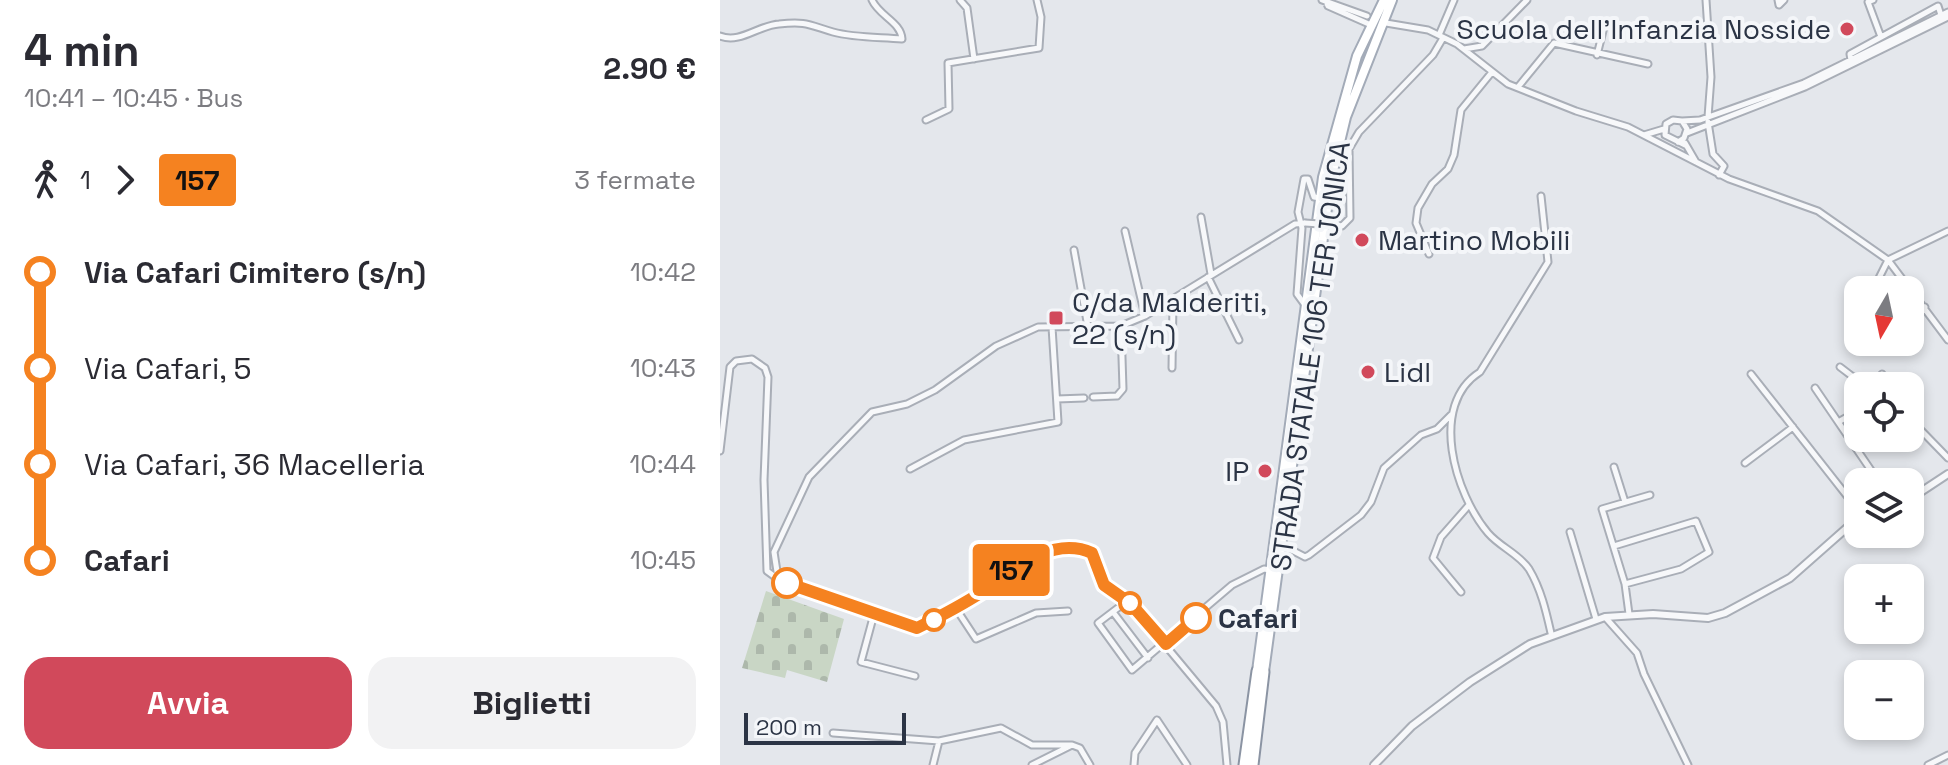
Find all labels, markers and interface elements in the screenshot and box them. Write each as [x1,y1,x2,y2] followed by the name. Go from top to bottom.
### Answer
[1457,11,1831,47] place label: Scuola dell'Infanzia Nosside
[1838,20,1856,38] marker: Scuola dell'Infanzia Nosside
[24,23,140,79] text: 4 min
[603,49,696,88] text: 2.90 €
[24,81,243,115] text: 10:41 – 10:45 · Bus
[1262,139,1358,573] street label: STRADA STATALE 106 TER JONICA
[24,158,68,202] icon: walk
[103,158,147,202] icon: forward
[175,162,220,198] text: 157
[80,163,91,197] text: 1
[574,163,696,197] text: 3 fermate
[1378,222,1570,258] place label: Martino Mobili
[1353,231,1371,249] marker: Martino Mobili
[84,253,426,292] text: Via Cafari Cimitero (s/n)
[630,255,696,289] text: 10:42
[1844,276,1924,356] north arrow
[1844,276,1924,740] map controls
[1072,284,1267,352] place label: C/da Malderiti, 22 (s/n)
[1047,309,1065,327] marker: C/da Malderiti, 22 (s/n)
[84,349,252,388] text: Via Cafari, 5
[630,351,696,385] text: 10:43
[1384,354,1431,390] place label: Lidl
[1359,363,1377,381] marker: Lidl
[1844,372,1924,452] button: locate
[84,445,425,484] text: Via Cafari, 36 Macelleria
[629,447,696,481] text: 10:44
[1225,453,1249,489] place label: IP
[1256,462,1274,480] marker: IP
[1844,468,1924,548] button: layers
[84,541,170,580] text: Cafari
[630,543,696,577] text: 10:45
[965,544,1057,596] line badge: 157
[989,552,1033,588] text: 157
[1844,564,1924,644] button: +
[772,568,802,598] unlabelled marker
[1119,592,1141,614] unlabelled marker
[1218,600,1298,636] place label: Cafari
[1181,603,1211,633] marker: Cafari
[923,609,945,631] unlabelled marker
[24,657,352,749] button: Avvia
[368,657,696,749] button: Biglietti
[1844,660,1924,740] button: −
[744,709,906,745] scale bar
[756,713,822,741] text: 200 m

